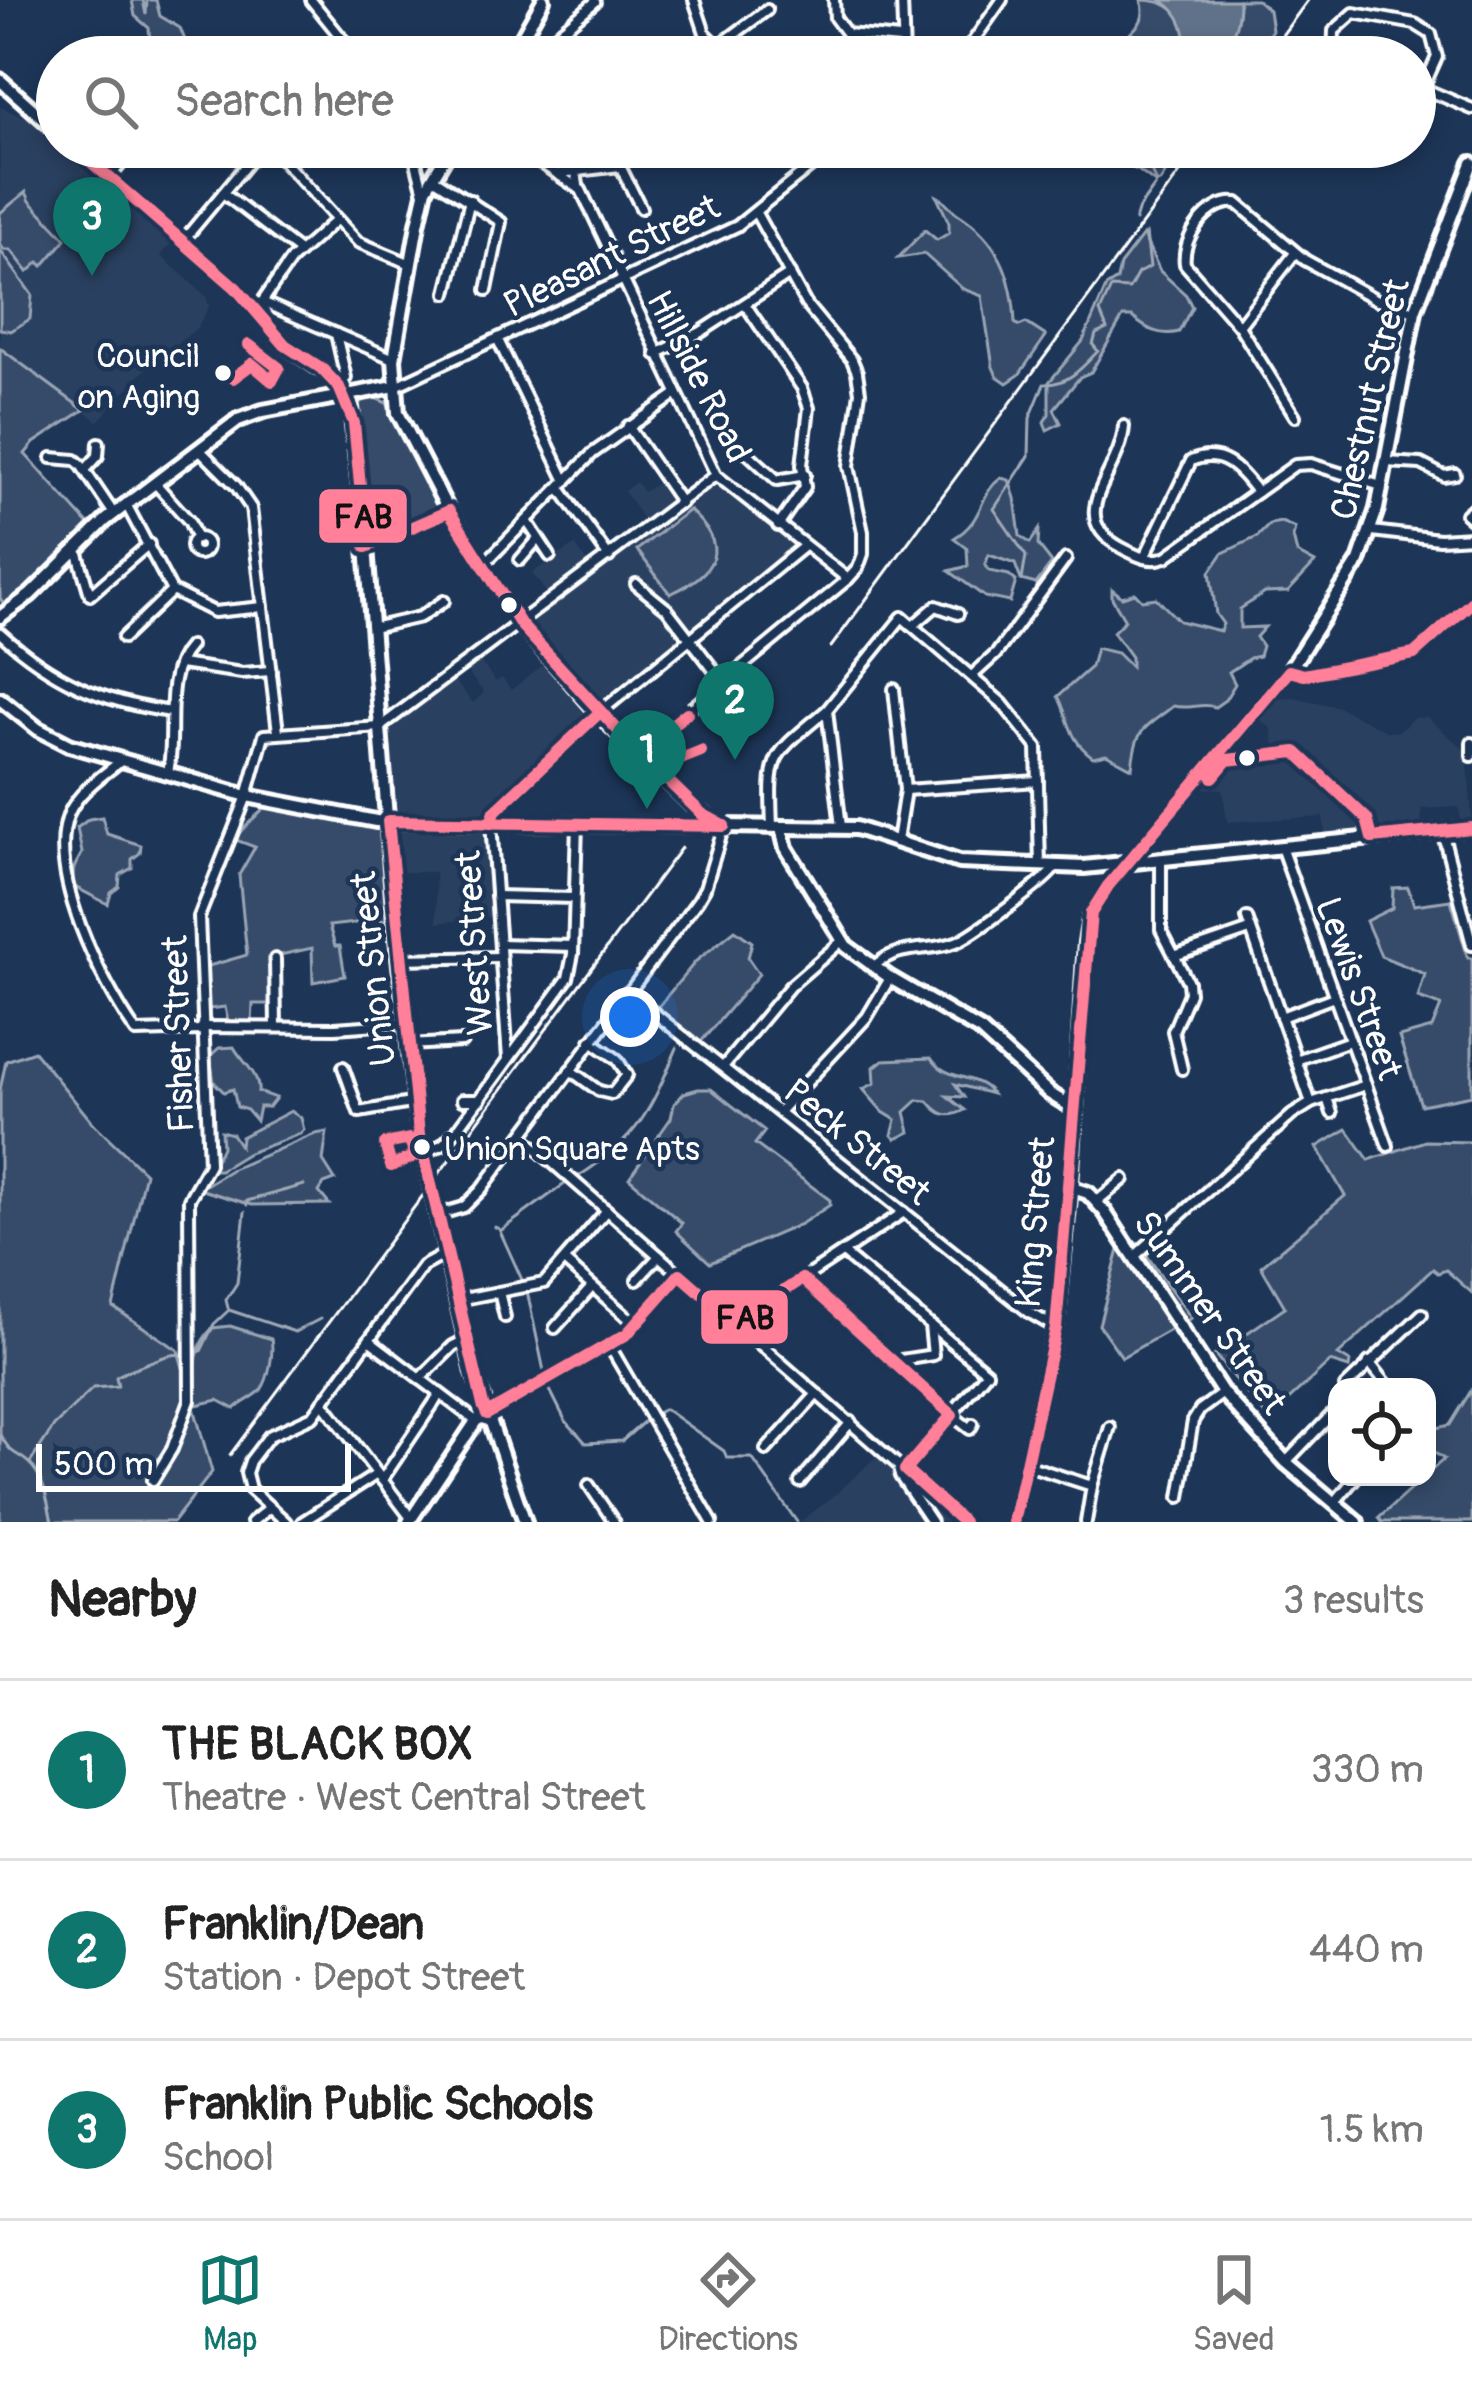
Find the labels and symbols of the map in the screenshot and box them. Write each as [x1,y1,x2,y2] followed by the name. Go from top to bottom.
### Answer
[53,177,131,276] pin: 3
[496,184,727,328] street label: Pleasant Street
[1321,274,1420,524] street label: Chestnut Street
[636,283,761,470] street label: Hillside Road
[78,336,200,418] place label: Council on Aging
[212,362,234,384] marker: Council on Aging
[317,487,409,545] line badge: FAB
[333,497,393,538] text: FAB
[498,594,520,616] unlabelled marker
[696,661,774,760] pin: 2
[608,710,686,809] pin: 1
[1236,747,1258,769] unlabelled marker
[446,849,503,1037] street label: West Street
[341,869,406,1068] street label: Union Street
[1305,891,1412,1086] street label: Lewis Street
[153,934,204,1133] street label: Fisher Street
[600,987,660,1047] your location
[774,1069,940,1215] street label: Peck Street
[444,1129,700,1170] place label: Union Square Apts
[1006,1134,1065,1310] street label: King Street
[411,1136,433,1158] marker: Union Square Apts
[1123,1202,1297,1424] street label: Summer Street
[699,1288,790,1346] line badge: FAB
[715,1298,775,1339] text: FAB
[36,1438,351,1491] scale bar

